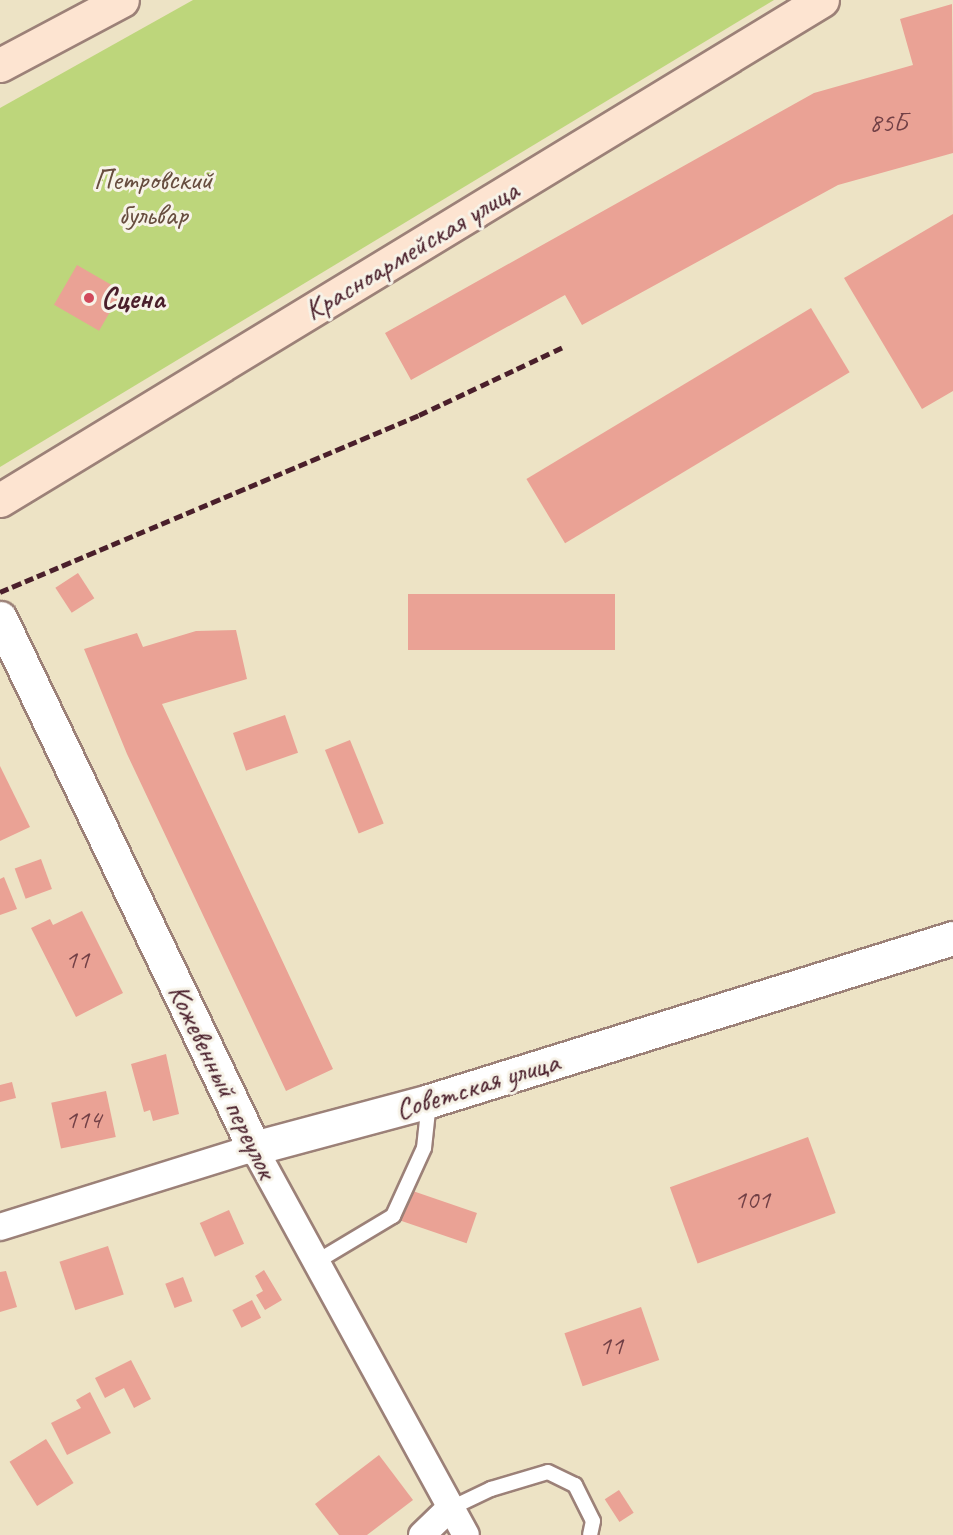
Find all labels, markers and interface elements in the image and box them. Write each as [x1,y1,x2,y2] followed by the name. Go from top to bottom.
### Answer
[869,107,907,139] house number: 85Б
[94,161,212,231] park label: Петровский бульвар
[297,171,525,329] street label: Красноармейская улица
[101,280,165,316] place label: Сцена
[82,291,96,305] marker: Сцена
[65,944,89,976] house number: 11
[160,978,286,1184] street label: Кожевенный переулок
[390,1043,564,1127] street label: Советская улица
[65,1104,101,1136] house number: 114
[734,1184,770,1216] house number: 101
[599,1330,623,1362] house number: 11

